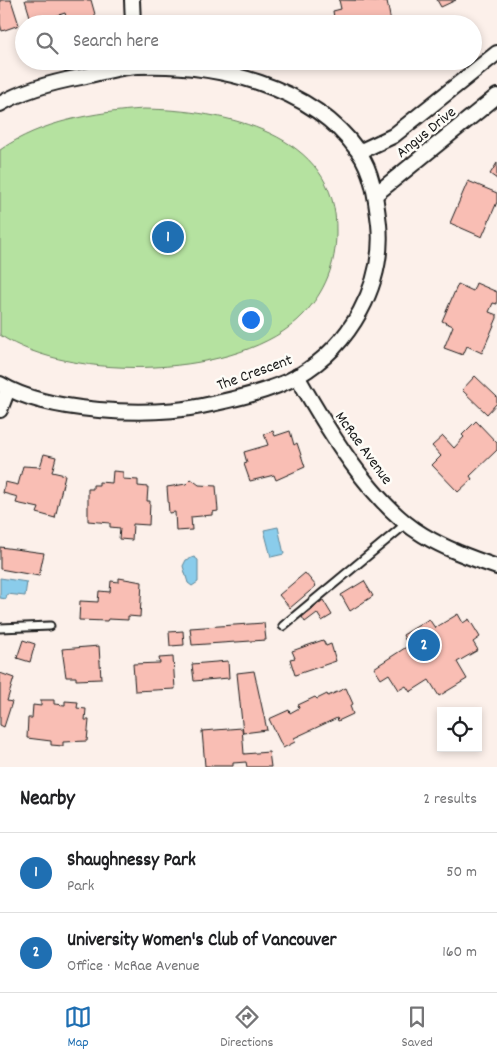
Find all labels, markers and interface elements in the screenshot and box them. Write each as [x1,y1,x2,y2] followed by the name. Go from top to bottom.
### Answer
[15,15,482,70] search box
[33,29,61,57] icon: search
[73,29,159,56] text: Search here
[392,102,462,164] street label: Angus Drive
[152,218,184,256] pin: 1
[238,307,264,333] your location
[214,349,296,398] street label: The Crescent
[329,407,397,490] street label: McRae Avenue
[408,626,440,664] pin: 2
[437,707,482,752] map controls
[437,707,482,752] button: locate
[20,785,75,815] text: Nearby
[423,788,477,811] text: 2 results
[67,848,196,875] text: Shaughnessy Park
[34,861,38,884] text: 1
[446,861,477,884] text: 50 m
[67,875,94,898] text: Park
[67,928,337,955] text: University Women's Club of Vancouver
[33,941,40,964] text: 2
[442,941,477,964] text: 160 m
[67,955,200,978] text: Office · McRae Avenue
[64,1003,92,1053] tab: Map
[220,1003,273,1053] tab: Directions
[402,1003,433,1053] tab: Saved

